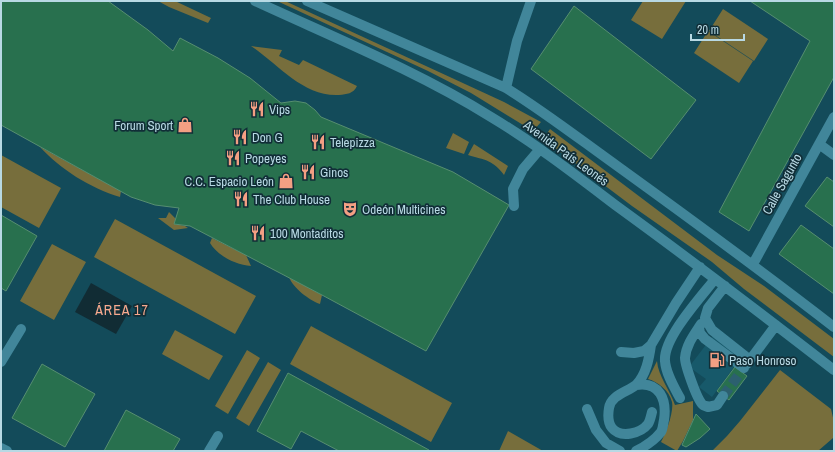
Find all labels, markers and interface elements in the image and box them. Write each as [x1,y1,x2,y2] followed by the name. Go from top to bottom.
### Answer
[691,16,744,42] scale bar
[697,22,719,38] text: 20 m
[248,100,266,118] restaurant icon: Vips
[269,101,290,118] place label: Vips
[176,116,194,134] shop icon: Forum Sport
[519,116,612,190] street label: Avenida País Leonés
[114,117,173,134] place label: Forum Sport
[231,128,249,146] restaurant icon: Don G
[252,129,283,146] place label: Don G
[309,133,327,151] restaurant icon: Telepizza
[330,134,375,151] place label: Telepizza
[224,149,242,167] restaurant icon: Popeyes
[245,150,286,167] place label: Popeyes
[758,151,806,217] street label: Calle Sagunto
[299,163,317,181] restaurant icon: Ginos
[320,164,348,181] place label: Ginos
[277,172,295,190] shop icon: C.C. Espacio León
[185,173,274,190] place label: C.C. Espacio León
[232,190,250,208] restaurant icon: The Club House
[253,191,330,208] place label: The Club House
[341,200,359,218] theatre icon: Odeón Multicines
[362,201,446,218] place label: Odeón Multicines
[249,224,267,242] restaurant icon: 100 Montaditos
[270,225,344,242] place label: 100 Montaditos
[94,301,149,319] district label: ÁREA 17
[708,351,726,369] fuel station icon: Paso Honroso
[729,352,797,369] place label: Paso Honroso

